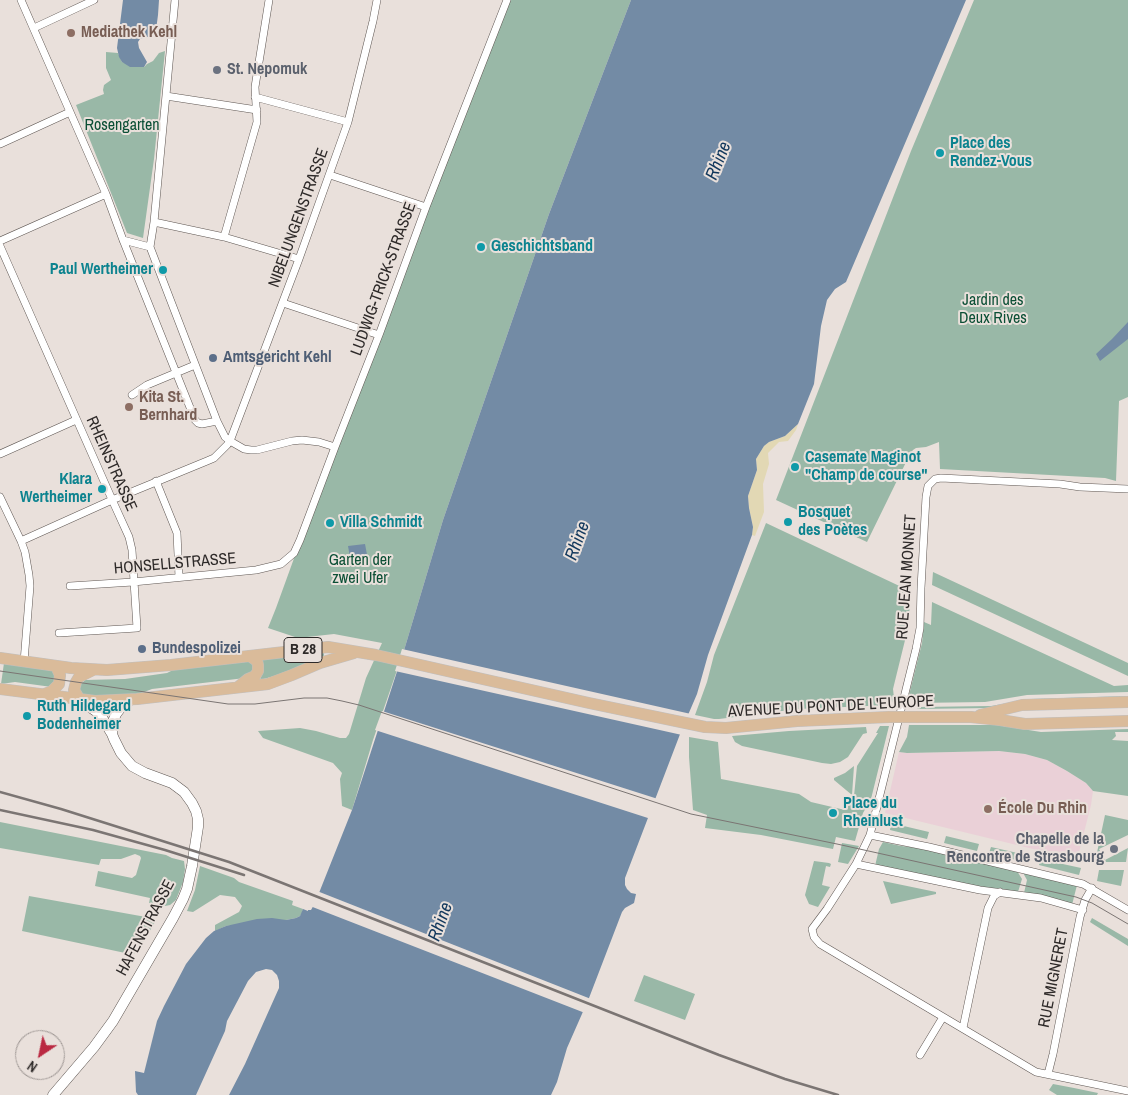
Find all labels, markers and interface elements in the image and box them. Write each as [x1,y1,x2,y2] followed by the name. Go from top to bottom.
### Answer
[81,23,177,43] place label: Mediathek Kehl
[65,27,77,39] marker: Mediathek Kehl
[227,60,307,80] place label: St. Nepomuk
[211,64,223,76] marker: St. Nepomuk
[84,116,160,136] park label: Rosengarten
[950,134,1032,172] place label: Place des Rendez-Vous
[702,139,736,183] water label: Rhine
[265,146,333,290] street label: NIBELUNGENSTRASSE
[934,147,946,159] marker: Place des Rendez-Vous
[347,200,421,358] street label: LUDWIG-TRICK-STRASSE
[491,237,593,257] place label: Geschichtsband
[475,241,487,253] marker: Geschichtsband
[50,260,153,280] place label: Paul Wertheimer
[157,264,169,276] marker: Paul Wertheimer
[959,291,1027,329] park label: Jardin des Deux Rives
[223,348,332,368] place label: Amtsgericht Kehl
[207,352,219,364] marker: Amtsgericht Kehl
[139,388,197,426] place label: Kita St. Bernhard
[123,401,135,413] marker: Kita St. Bernhard
[81,413,141,515] street label: RHEINSTRASSE
[805,448,928,486] place label: Casemate Maginot "Champ de course"
[789,461,801,473] marker: Casemate Maginot "Champ de course"
[20,470,92,508] place label: Klara Wertheimer
[96,483,108,495] marker: Klara Wertheimer
[798,503,867,541] place label: Bosquet des Poètes
[340,513,422,533] place label: Villa Schmidt
[893,514,921,640] street label: RUE JEAN MONNET
[782,516,794,528] marker: Bosquet des Poètes
[324,517,336,529] marker: Villa Schmidt
[561,519,595,563] water label: Rhine
[113,549,237,579] street label: HONSELLSTRASSE
[329,551,391,589] park label: Garten der zwei Ufer
[284,638,322,662] road number: B 28
[152,639,241,659] place label: Bundespolizei
[136,643,148,655] marker: Bundespolizei
[727,692,935,722] street label: AVENUE DU PONT DE L'EUROPE
[37,697,131,735] place label: Ruth Hildegard Bodenheimer
[21,710,33,722] marker: Ruth Hildegard Bodenheimer
[843,794,903,832] place label: Place du Rheinlust
[998,799,1087,819] place label: École Du Rhin
[982,803,994,815] marker: École Du Rhin
[827,807,839,819] marker: Place du Rheinlust
[947,830,1104,868] place label: Chapelle de la Rencontre de Strasbourg
[1108,843,1120,855] marker: Chapelle de la Rencontre de Strasbourg
[113,877,179,979] street label: HAFENSTRASSE
[424,900,458,944] water label: Rhine
[1035,927,1073,1029] street label: RUE MIGNERET
[15,1030,65,1080] north arrow
[24,1057,41,1076] text: N

